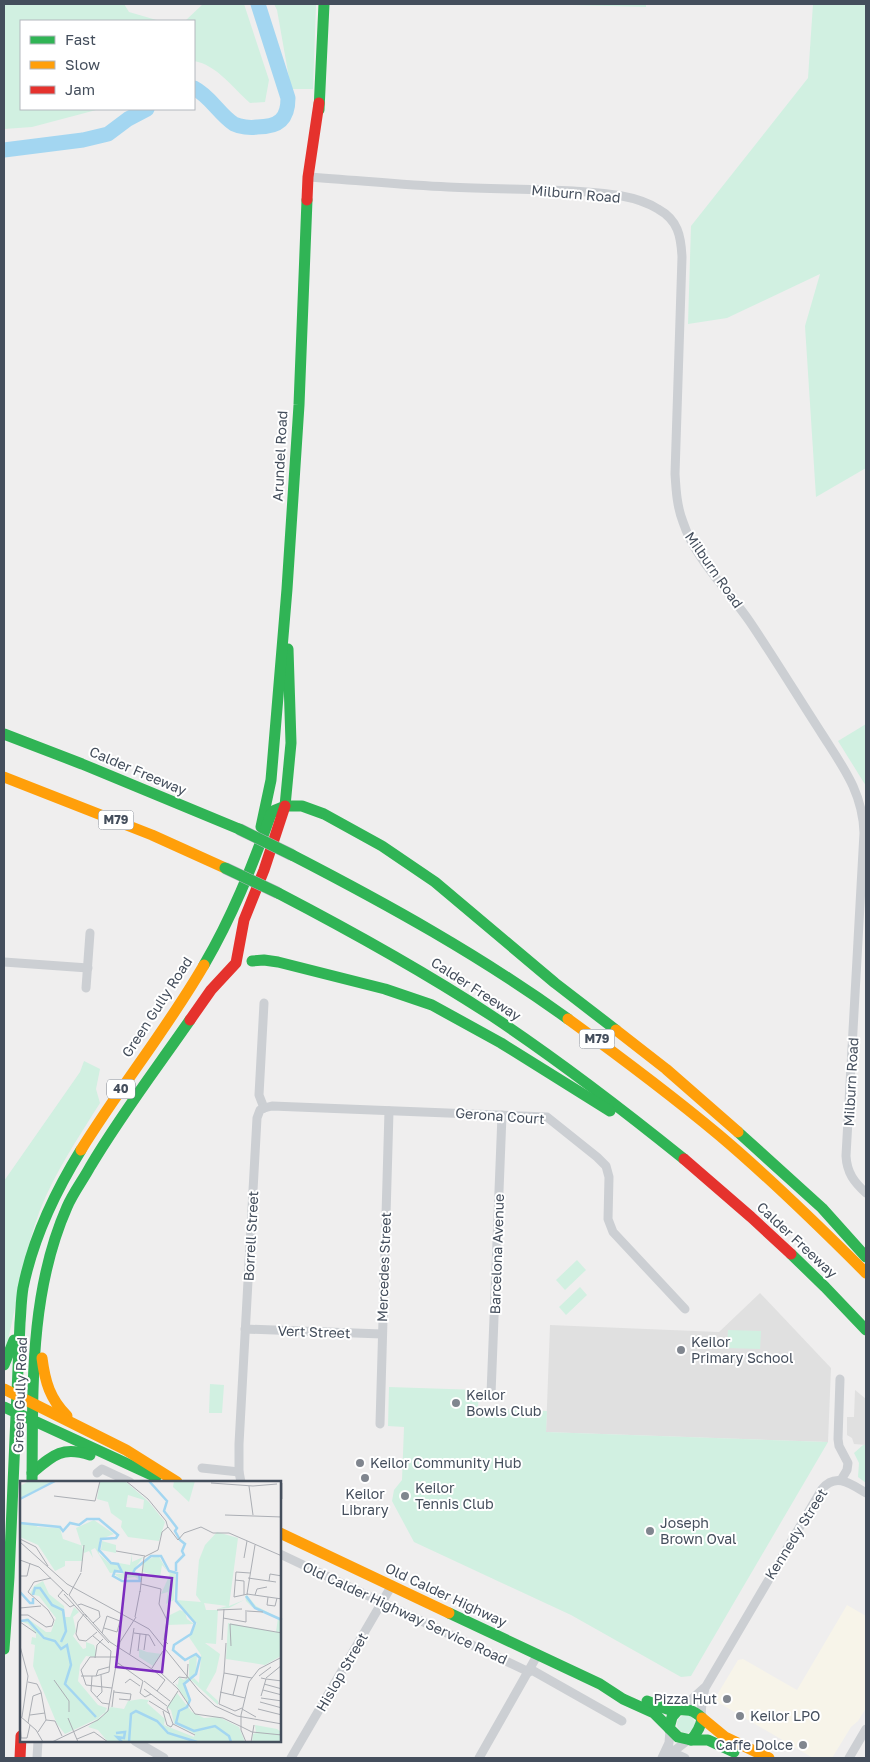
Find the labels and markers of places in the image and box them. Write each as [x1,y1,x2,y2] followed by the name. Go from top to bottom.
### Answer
[691,1333,793,1366] place label: Keilor Primary School
[675,1344,687,1356] marker: Keilor Primary School
[466,1386,541,1419] place label: Keilor Bowls Club
[450,1397,462,1409] marker: Keilor Bowls Club
[370,1454,521,1471] place label: Keilor Community Hub
[354,1457,366,1469] marker: Keilor Community Hub
[359,1472,371,1484] marker: Keilor Library
[415,1479,494,1512] place label: Keilor Tennis Club
[341,1485,389,1518] place label: Keilor Library
[399,1490,411,1502] marker: Keilor Tennis Club
[660,1514,737,1547] place label: Joseph Brown Oval
[644,1525,656,1537] marker: Joseph Brown Oval
[654,1690,717,1707] place label: Pizza Hut
[721,1693,733,1705] marker: Pizza Hut
[750,1707,820,1724] place label: Keilor LPO
[734,1710,746,1722] marker: Keilor LPO
[715,1736,793,1753] place label: Caffe Dolce
[797,1739,809,1751] marker: Caffe Dolce

